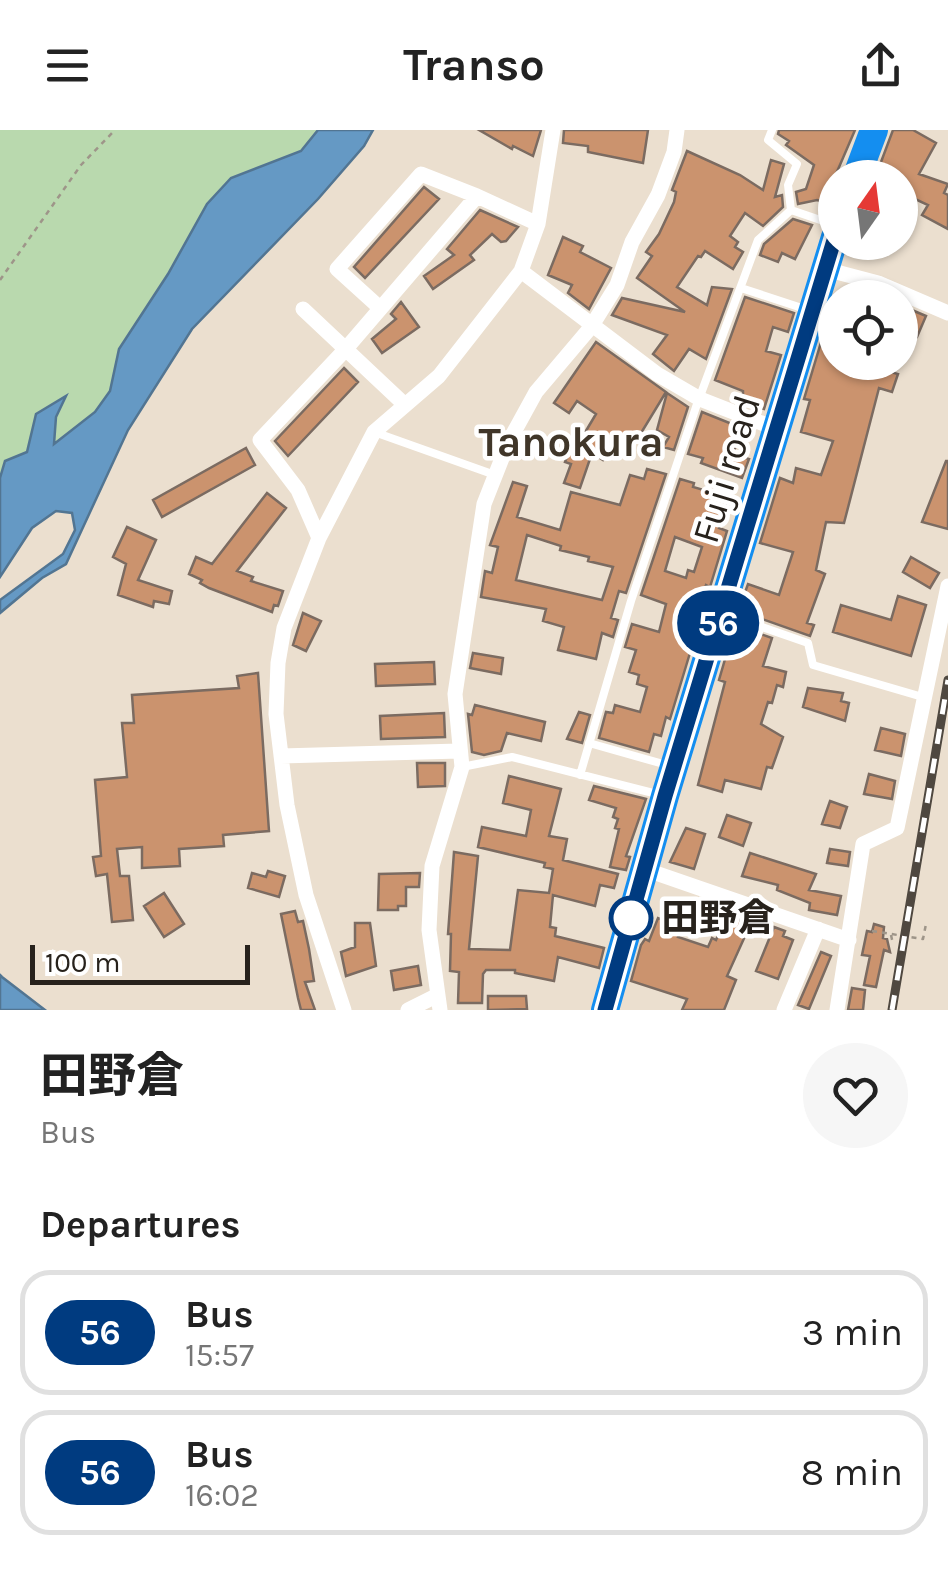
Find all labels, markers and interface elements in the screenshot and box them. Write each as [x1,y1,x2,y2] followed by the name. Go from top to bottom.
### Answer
[40,38,95,93] icon: menu
[853,38,908,93] icon: share
[403,39,545,91] text: Transo
[818,160,918,260] north arrow
[818,160,918,380] map controls
[818,280,918,380] button: locate
[683,390,770,549] street label: Fuji road
[478,417,664,467] district label: Tanokura
[673,590,763,656] line badge: 56
[697,603,739,644] text: 56
[661,896,775,941] place label: 田野倉
[610,897,652,939] marker: 田野倉
[30,940,250,984] scale bar
[45,946,120,979] text: 100 m
[803,1043,908,1148] button: heart
[40,1048,184,1104] text: 田野倉
[40,1114,96,1151] text: Bus
[40,1202,240,1247] text: Departures
[185,1292,254,1337] text: Bus
[802,1310,903,1355] text: 3 min
[79,1312,121,1353] text: 56
[185,1337,254,1374] text: 15:57
[185,1432,254,1477] text: Bus
[801,1450,903,1495] text: 8 min
[79,1452,121,1493] text: 56
[185,1477,259,1514] text: 16:02

